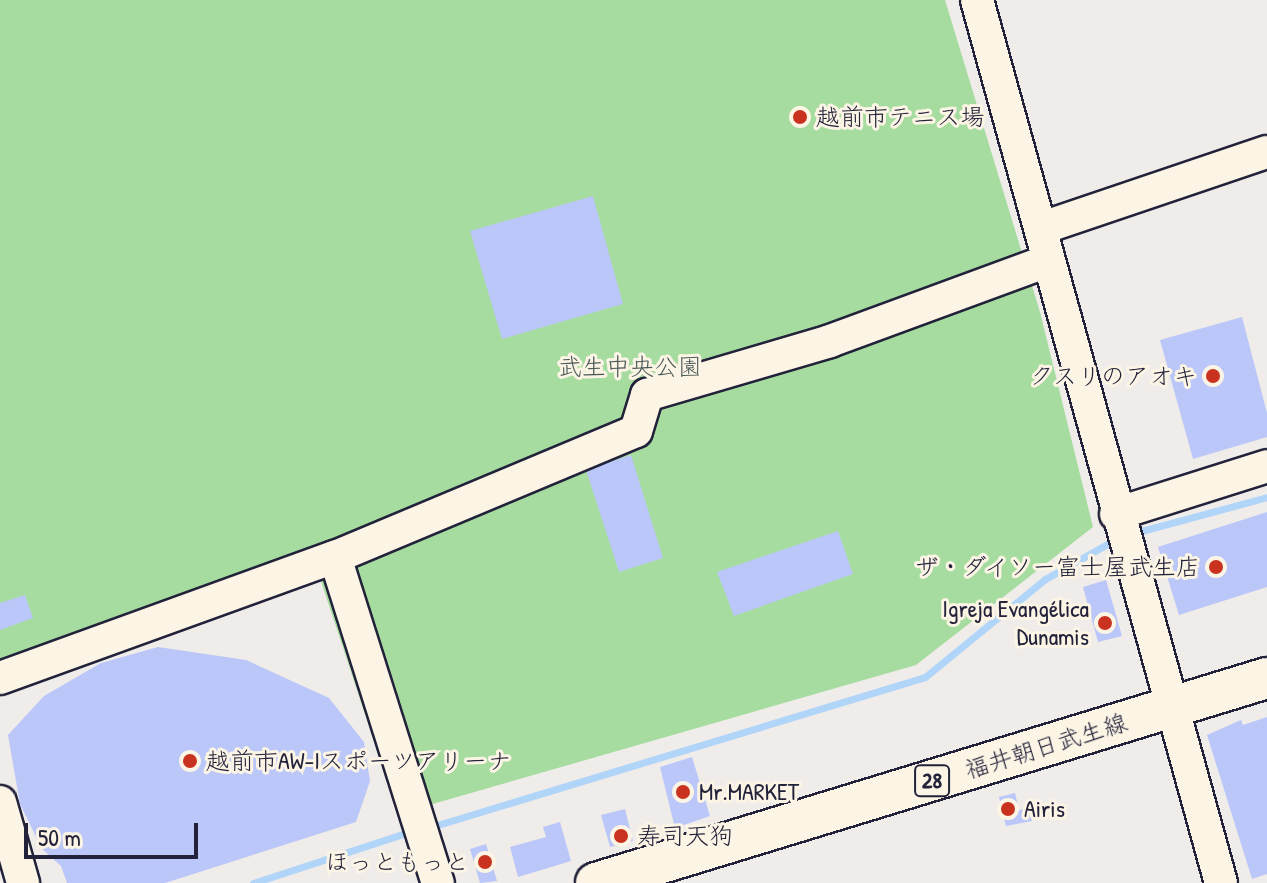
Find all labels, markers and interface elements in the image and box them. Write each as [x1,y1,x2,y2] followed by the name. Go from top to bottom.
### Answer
[816,103,984,131] place label: 越前市テニス場
[791,108,809,126] marker: 越前市テニス場
[558,353,702,381] park label: 武生中央公園
[1029,362,1197,390] place label: クスリのアオキ
[1204,367,1222,385] marker: クスリのアオキ
[912,553,1200,581] place label: ザ・ダイソー富士屋武生店
[1207,558,1225,576] marker: ザ・ダイソー富士屋武生店
[942,595,1089,651] place label: Igreja Evangélica Dunamis
[1096,614,1114,632] marker: Igreja Evangélica Dunamis
[961,708,1131,784] street label: 福井朝日武生線
[206,747,512,775] place label: 越前市AW-Iスポーツアリーナ
[181,752,199,770] marker: 越前市AW-Iスポーツアリーナ
[914,763,950,799] road number: 28
[699,778,799,806] place label: Mr.MARKET
[674,783,692,801] marker: Mr.MARKET
[1024,795,1065,823] place label: Airis
[999,800,1017,818] marker: Airis
[28,807,202,857] scale bar
[38,821,81,853] text: 50 m
[637,822,733,850] place label: 寿司天狗
[612,827,630,845] marker: 寿司天狗
[325,848,469,876] place label: ほっともっと
[476,853,494,871] marker: ほっともっと

